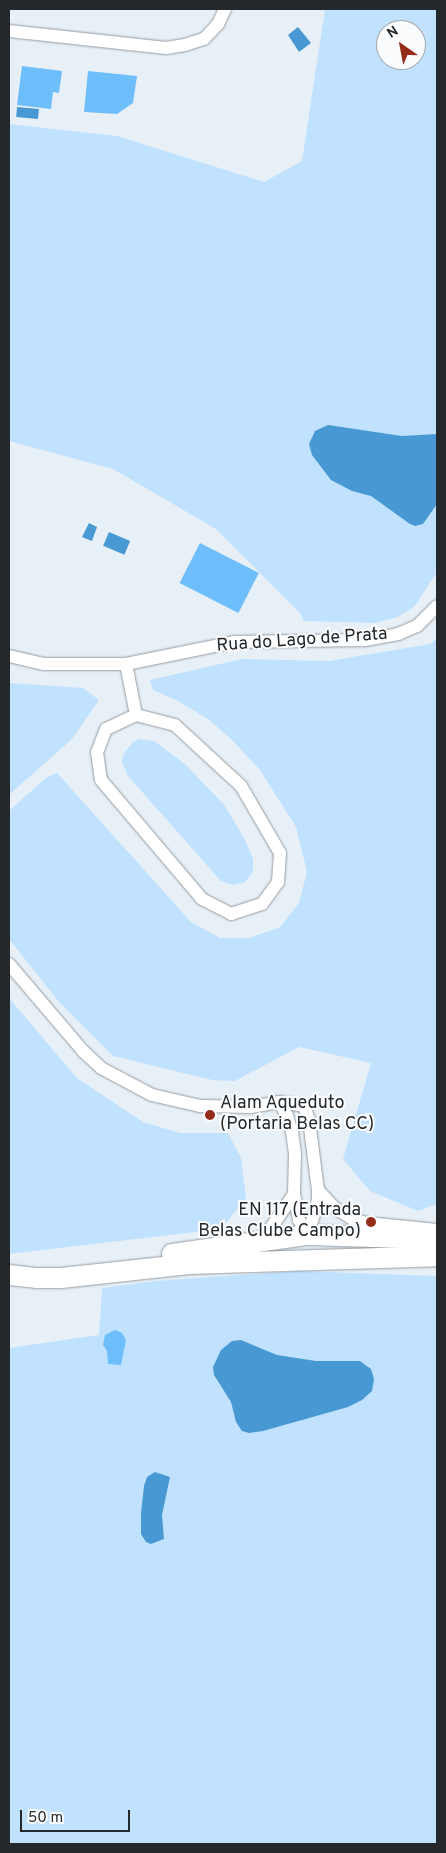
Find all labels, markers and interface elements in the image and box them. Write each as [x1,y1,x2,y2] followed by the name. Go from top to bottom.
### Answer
[376,20,426,70] north arrow
[384,23,402,43] text: N
[216,624,388,658] street label: Rua do Lago de Prata
[220,1094,374,1136] place label: Alam Aqueduto (Portaria Belas CC)
[204,1109,216,1121] marker: Alam Aqueduto (Portaria Belas CC)
[198,1201,361,1244] place label: EN 117 (Entrada Belas Clube Campo)
[365,1216,377,1228] marker: EN 117 (Entrada Belas Clube Campo)
[22,1800,132,1832] scale bar
[28,1809,63,1828] text: 50 m

